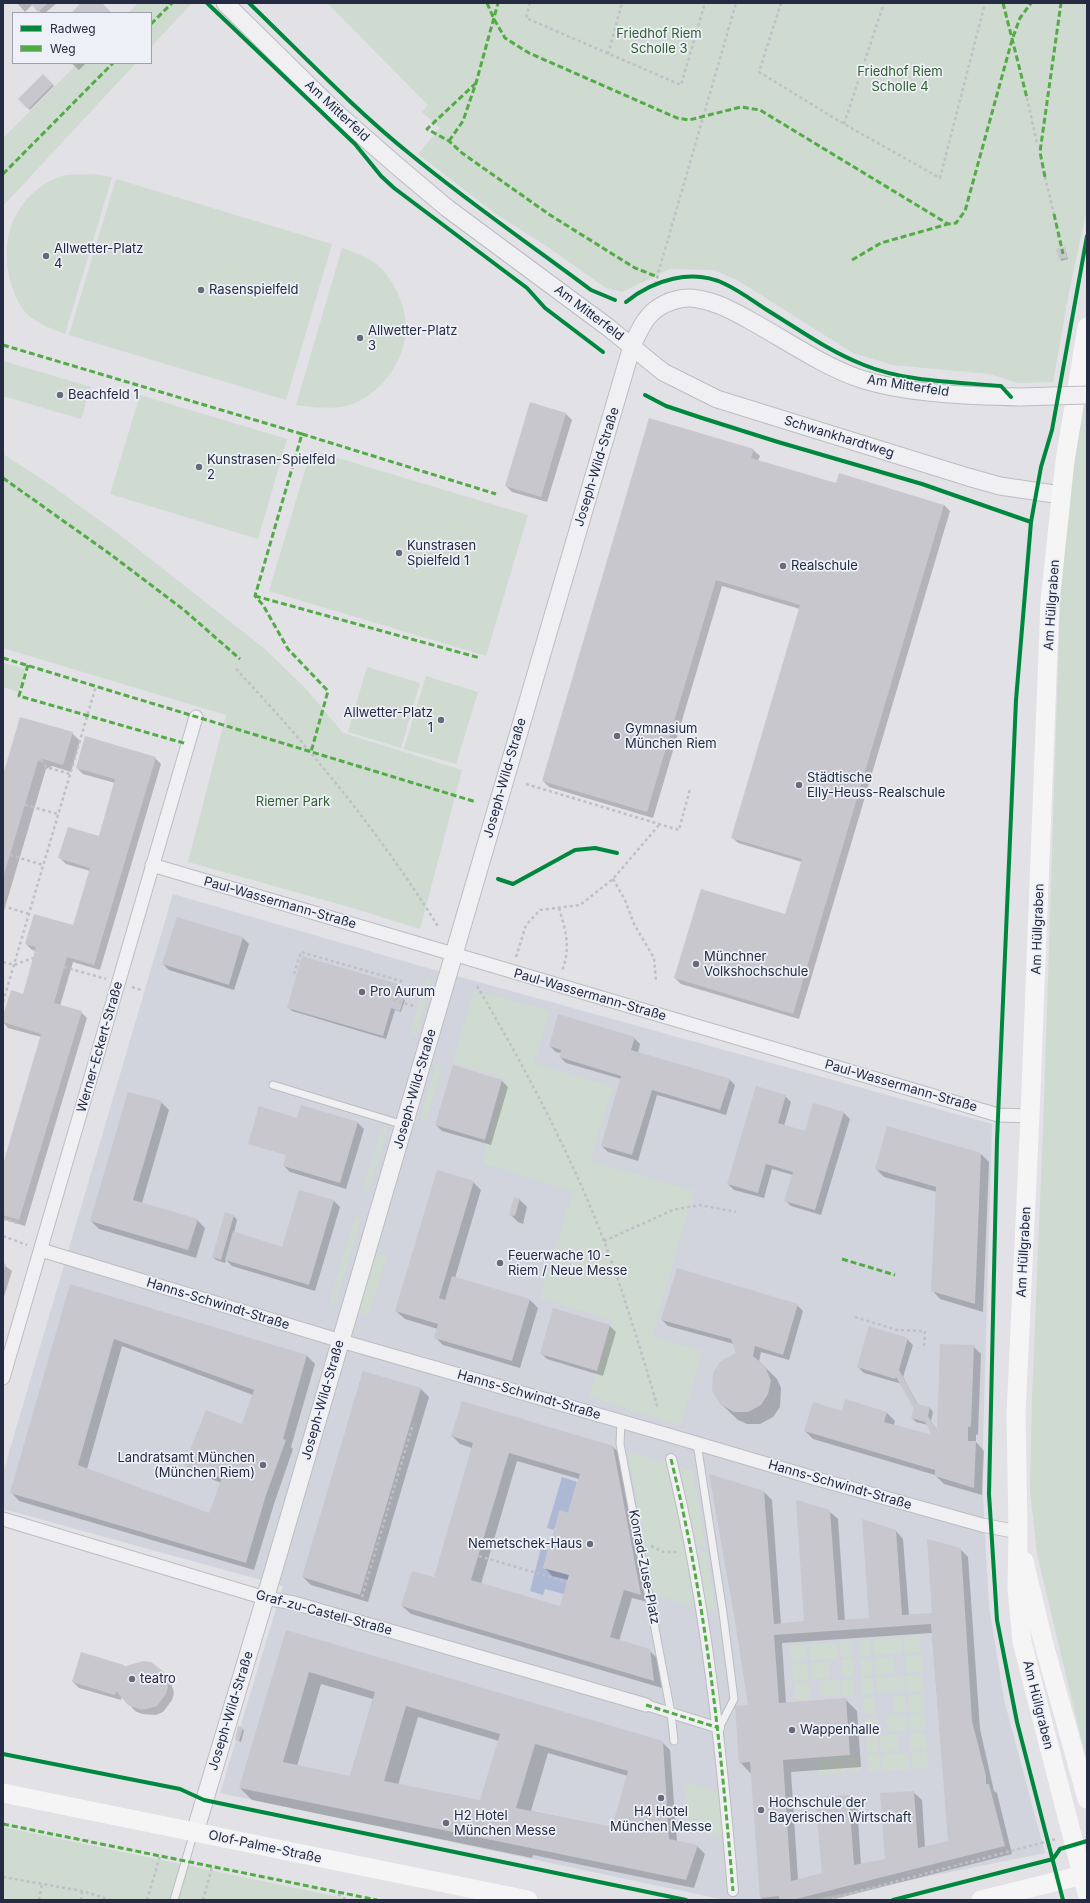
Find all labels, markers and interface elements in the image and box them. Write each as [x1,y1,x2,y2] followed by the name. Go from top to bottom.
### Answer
[12,12,152,64] legend
[50,21,96,36] text: Radweg
[616,26,702,57] park label: Friedhof Riem Scholle 3
[50,41,76,56] text: Weg
[857,64,943,95] park label: Friedhof Riem Scholle 4
[301,77,373,145] street label: Am Mitterfeld
[54,241,143,272] place label: Allwetter-Platz 4
[41,251,51,261] marker: Allwetter-Platz 4
[209,282,299,298] place label: Rasenspielfeld
[551,282,627,344] street label: Am Mitterfeld
[196,285,206,295] marker: Rasenspielfeld
[368,323,457,354] place label: Allwetter-Platz 3
[355,333,365,343] marker: Allwetter-Platz 3
[866,372,950,400] street label: Am Mitterfeld
[68,387,139,403] place label: Beachfeld 1
[55,390,65,400] marker: Beachfeld 1
[571,405,623,529] street label: Joseph-Wild-Straße
[782,413,896,461] street label: Schwankhardtweg
[207,452,335,483] place label: Kunstrasen-Spielfeld 2
[194,462,204,472] marker: Kunstrasen-Spielfeld 2
[407,538,476,569] place label: Kunstrasen Spielfeld 1
[394,548,404,558] marker: Kunstrasen Spielfeld 1
[791,558,858,574] place label: Realschule
[1041,559,1063,651] street label: Am Hüllgraben
[778,561,788,571] marker: Realschule
[344,705,433,736] place label: Allwetter-Platz 1
[436,715,446,725] marker: Allwetter-Platz 1
[480,716,530,840] street label: Joseph-Wild-Straße
[625,721,717,752] place label: Gymnasium München Riem
[612,731,622,741] marker: Gymnasium München Riem
[807,770,945,801] place label: Städtische Elly-Heuss-Realschule
[794,780,804,790] marker: Städtische Elly-Heuss-Realschule
[256,794,330,810] park label: Riemer Park
[202,874,358,932] street label: Paul-Wassermann-Straße
[1029,883,1047,975] street label: Am Hüllgraben
[704,949,808,980] place label: Münchner Volkshochschule
[691,959,701,969] marker: Münchner Volkshochschule
[512,966,668,1024] street label: Paul-Wassermann-Straße
[74,980,126,1114] street label: Werner-Eckert-Straße
[370,984,435,1000] place label: Pro Aurum
[357,987,367,997] marker: Pro Aurum
[390,1027,440,1151] street label: Joseph-Wild-Straße
[823,1057,979,1115] street label: Paul-Wassermann-Straße
[1014,1206,1034,1298] street label: Am Hüllgraben
[508,1248,627,1279] place label: Feuerwache 10 - Riem / Neue Messe
[495,1258,505,1268] marker: Feuerwache 10 - Riem / Neue Messe
[145,1275,291,1333] street label: Hanns-Schwindt-Straße
[298,1338,348,1462] street label: Joseph-Wild-Straße
[455,1367,603,1423] street label: Hanns-Schwindt-Straße
[117,1450,255,1481] place label: Landratsamt München (München Riem)
[766,1457,914,1513] street label: Hanns-Schwindt-Straße
[258,1460,268,1470] marker: Landratsamt München (München Riem)
[625,1508,663,1626] street label: Konrad-Zuse-Platz
[468,1536,582,1552] place label: Nemetschek-Haus
[585,1539,595,1549] marker: Nemetschek-Haus
[254,1587,394,1639] street label: Graf-zu-Castell-Straße
[205,1649,257,1773] street label: Joseph-Wild-Straße
[1019,1659,1057,1751] street label: Am Hüllgraben
[140,1671,176,1687] place label: teatro
[127,1674,137,1684] marker: teatro
[800,1722,879,1738] place label: Wappenhalle
[787,1725,797,1735] marker: Wappenhalle
[656,1793,666,1803] marker: H4 Hotel München Messe
[769,1795,911,1826] place label: Hochschule der Bayerischen Wirtschaft
[610,1804,712,1835] place label: H4 Hotel München Messe
[756,1805,766,1815] marker: Hochschule der Bayerischen Wirtschaft
[454,1808,556,1839] place label: H2 Hotel München Messe
[441,1818,451,1828] marker: H2 Hotel München Messe
[207,1827,323,1867] street label: Olof-Palme-Straße

